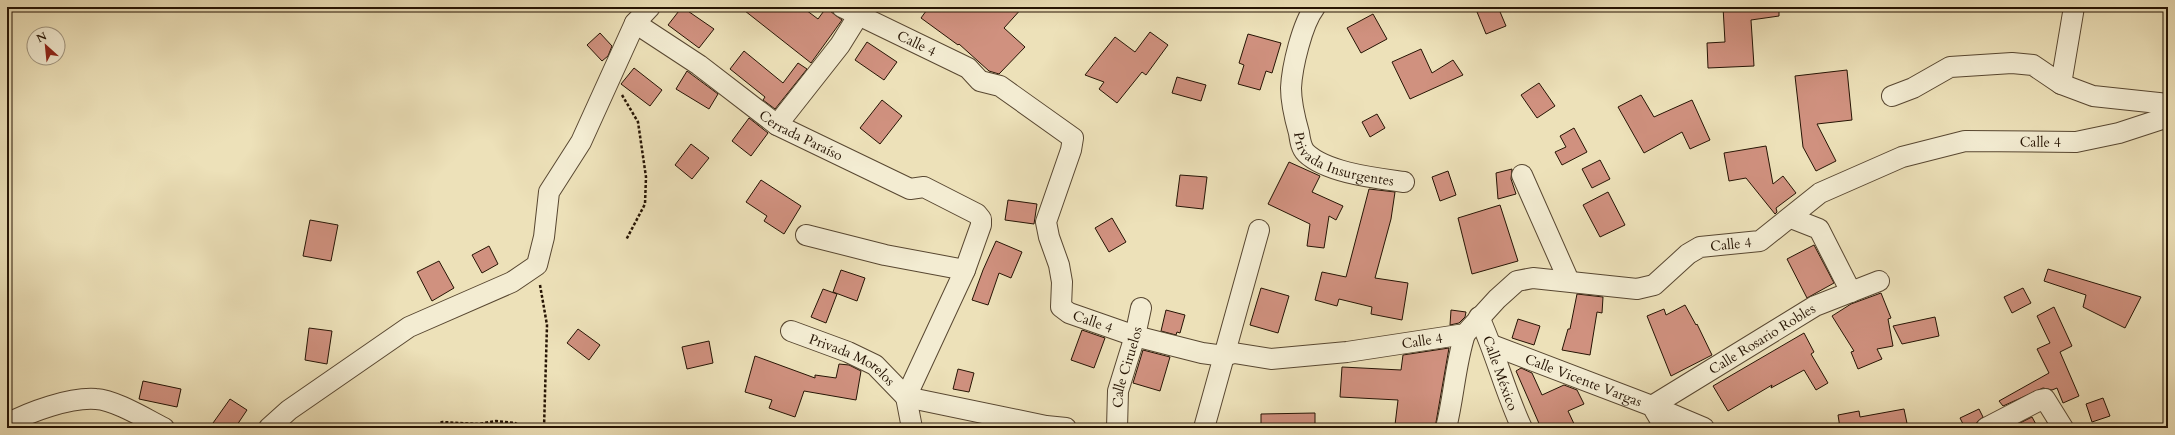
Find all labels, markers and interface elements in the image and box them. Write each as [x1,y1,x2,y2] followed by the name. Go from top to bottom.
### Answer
[26,26,66,66] north arrow
[894,26,939,61] street label: Calle 4
[34,28,50,46] text: N
[755,105,847,165] street label: Cerrada Paraíso
[1289,131,1395,190] street label: Privada Insurgentes
[2020,132,2061,151] street label: Calle 4
[1709,232,1752,255] street label: Calle 4
[1705,298,1819,379] street label: Calle Rosario Robles
[1070,306,1116,337] street label: Calle 4
[1108,325,1146,408] street label: Calle Ciruelos
[1400,328,1444,353] street label: Calle 4
[807,329,900,390] street label: Privada Morelos
[1478,333,1523,414] street label: Calle México
[1522,349,1645,411] street label: Calle Vicente Vargas

